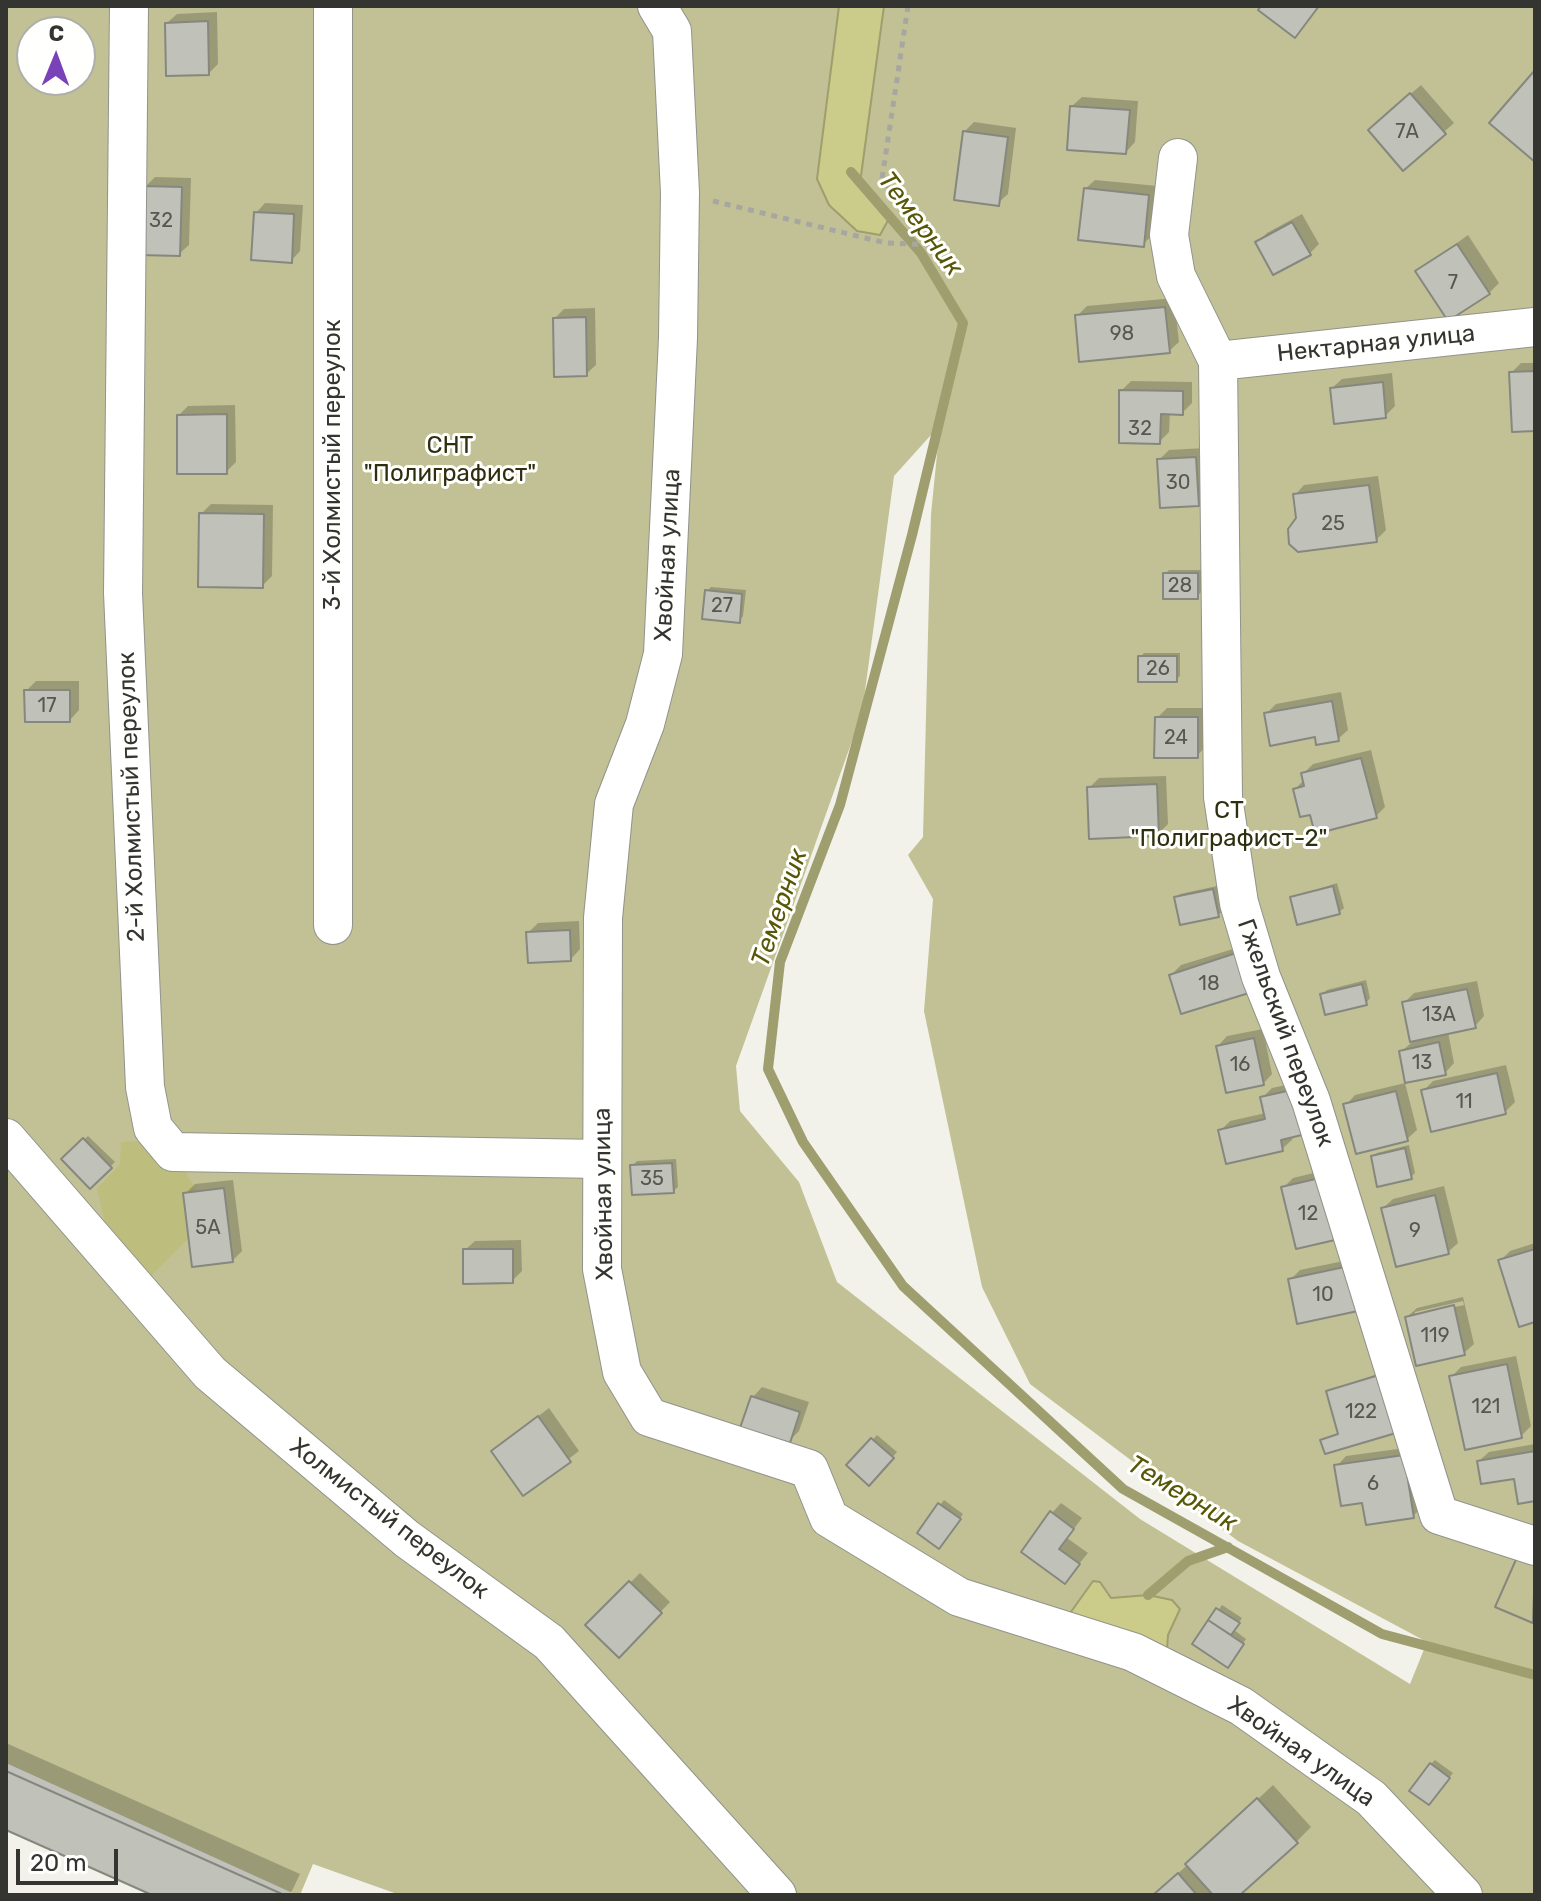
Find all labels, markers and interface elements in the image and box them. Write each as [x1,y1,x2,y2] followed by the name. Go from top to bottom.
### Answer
[16,16,96,96] north arrow
[48,20,64,47] text: С
[1395,120,1419,144] house number: 7А
[871,166,969,282] water label: Темерник
[149,209,173,233] house number: 32
[1448,271,1458,295] house number: 7
[319,319,347,611] street label: 3-й Холмистый переулок
[1275,319,1477,369] street label: Нектарная улица
[1110,322,1134,346] house number: 98
[1128,417,1152,441] house number: 32
[364,432,536,488] park label: СНТ "Полиграфист"
[649,468,687,642] street label: Хвойная улица
[1166,471,1190,495] house number: 30
[1321,512,1345,536] house number: 25
[1168,574,1192,598] house number: 28
[711,594,733,618] house number: 27
[113,651,151,943] street label: 2-й Холмистый переулок
[1146,657,1170,681] house number: 26
[38,694,56,718] house number: 17
[1164,726,1188,750] house number: 24
[1130,797,1328,853] park label: СТ "Полиграфист-2"
[745,845,815,971] water label: Темерник
[1230,915,1340,1151] street label: Гжельский переулок
[1198,972,1220,996] house number: 18
[1422,1003,1456,1027] house number: 13А
[1412,1051,1432,1075] house number: 13
[1230,1053,1250,1077] house number: 16
[1455,1090,1473,1114] house number: 11
[588,1107,620,1281] street label: Хвойная улица
[640,1167,664,1191] house number: 35
[1298,1202,1318,1226] house number: 12
[195,1216,221,1240] house number: 5А
[1409,1219,1421,1243] house number: 9
[1312,1283,1334,1307] house number: 10
[1421,1324,1449,1348] house number: 119
[1472,1395,1500,1419] house number: 121
[1345,1400,1377,1424] house number: 122
[284,1432,494,1606] street label: Холмистый переулок
[1122,1449,1242,1539] water label: Темерник
[1367,1472,1379,1496] house number: 6
[1222,1691,1380,1813] street label: Хвойная улица
[20,1833,122,1883] scale bar
[30,1849,87,1877] text: 20 m

